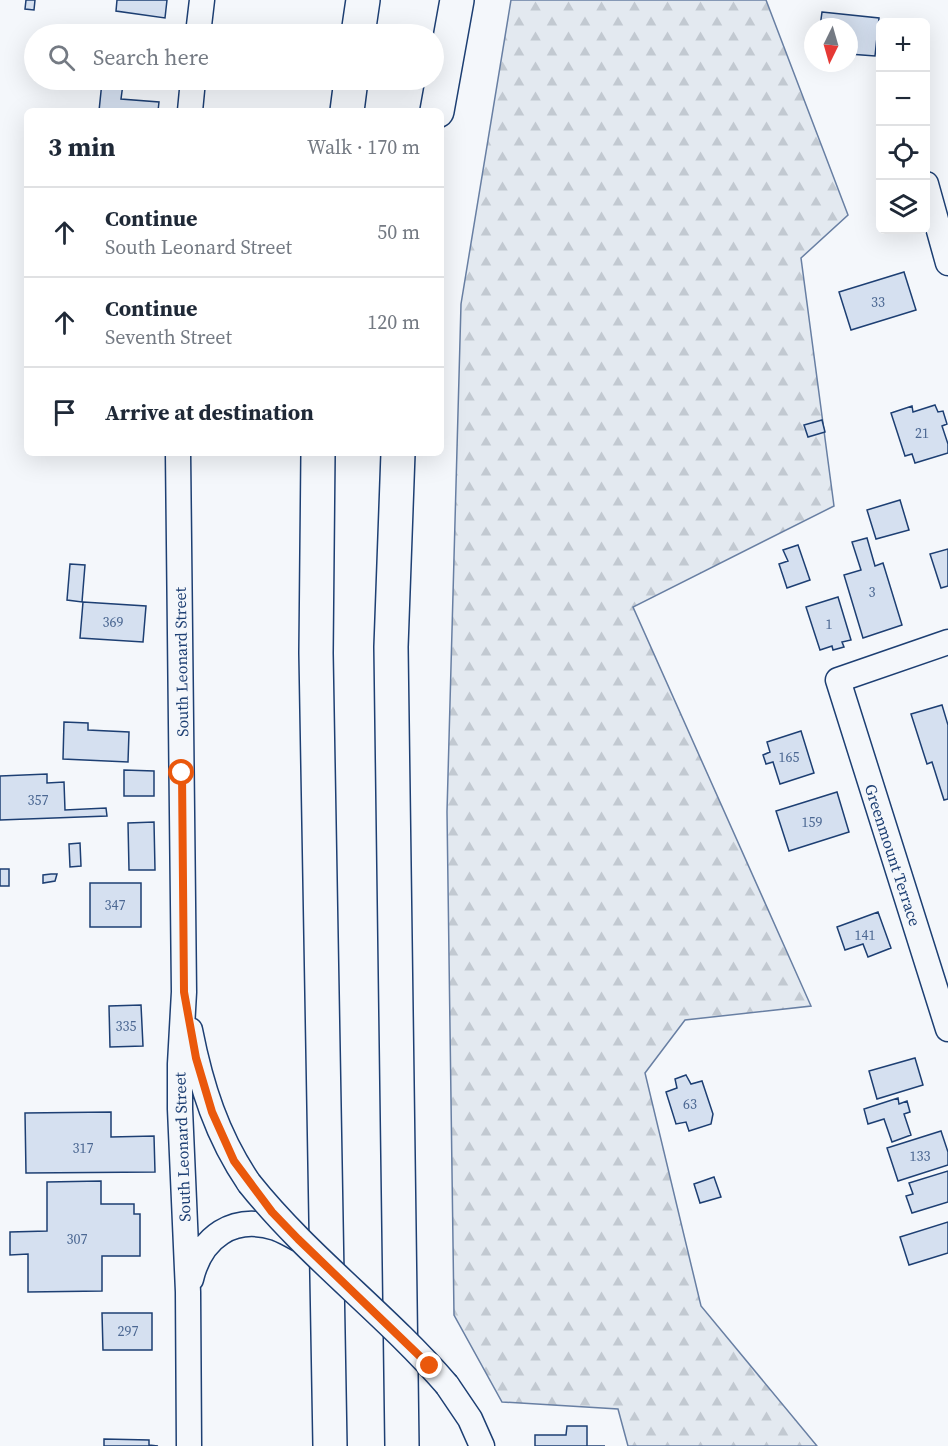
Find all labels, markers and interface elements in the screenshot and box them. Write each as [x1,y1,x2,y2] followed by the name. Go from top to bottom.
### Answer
[804,18,858,72] north arrow
[876,18,930,234] map controls
[876,18,930,72] button: +
[24,24,444,90] search box
[45,41,78,74] icon: search
[93,42,209,72] text: Search here
[876,72,930,126] button: −
[876,126,930,180] button: locate
[48,129,115,165] text: 3 min
[307,133,420,161] text: Walk · 170 m
[876,180,930,234] button: layers
[105,203,198,233] text: Continue
[48,216,81,249] icon: ahead
[377,218,420,246] text: 50 m
[105,233,292,261] text: South Leonard Street
[871,292,885,312] house number: 33
[105,293,198,323] text: Continue
[48,306,81,339] icon: ahead
[367,308,420,336] text: 120 m
[105,323,232,351] text: Seventh Street
[48,396,81,429] icon: arrive
[105,397,314,427] text: Arrive at destination
[915,423,929,443] house number: 21
[869,582,876,602] house number: 3
[169,586,193,737] street label: South Leonard Street
[103,612,124,632] house number: 369
[826,614,833,634] house number: 1
[779,747,800,767] house number: 165
[168,759,194,785] route start
[860,781,926,929] street label: Greenmount Terrace
[28,790,49,810] house number: 357
[802,812,823,832] house number: 159
[105,895,126,915] house number: 347
[855,925,876,945] house number: 141
[116,1016,137,1036] house number: 335
[168,1071,196,1222] street label: South Leonard Street
[683,1094,697,1114] house number: 63
[73,1138,94,1158] house number: 317
[910,1146,931,1166] house number: 133
[67,1229,88,1249] house number: 307
[118,1321,139,1341] house number: 297
[416,1352,442,1378] route end

